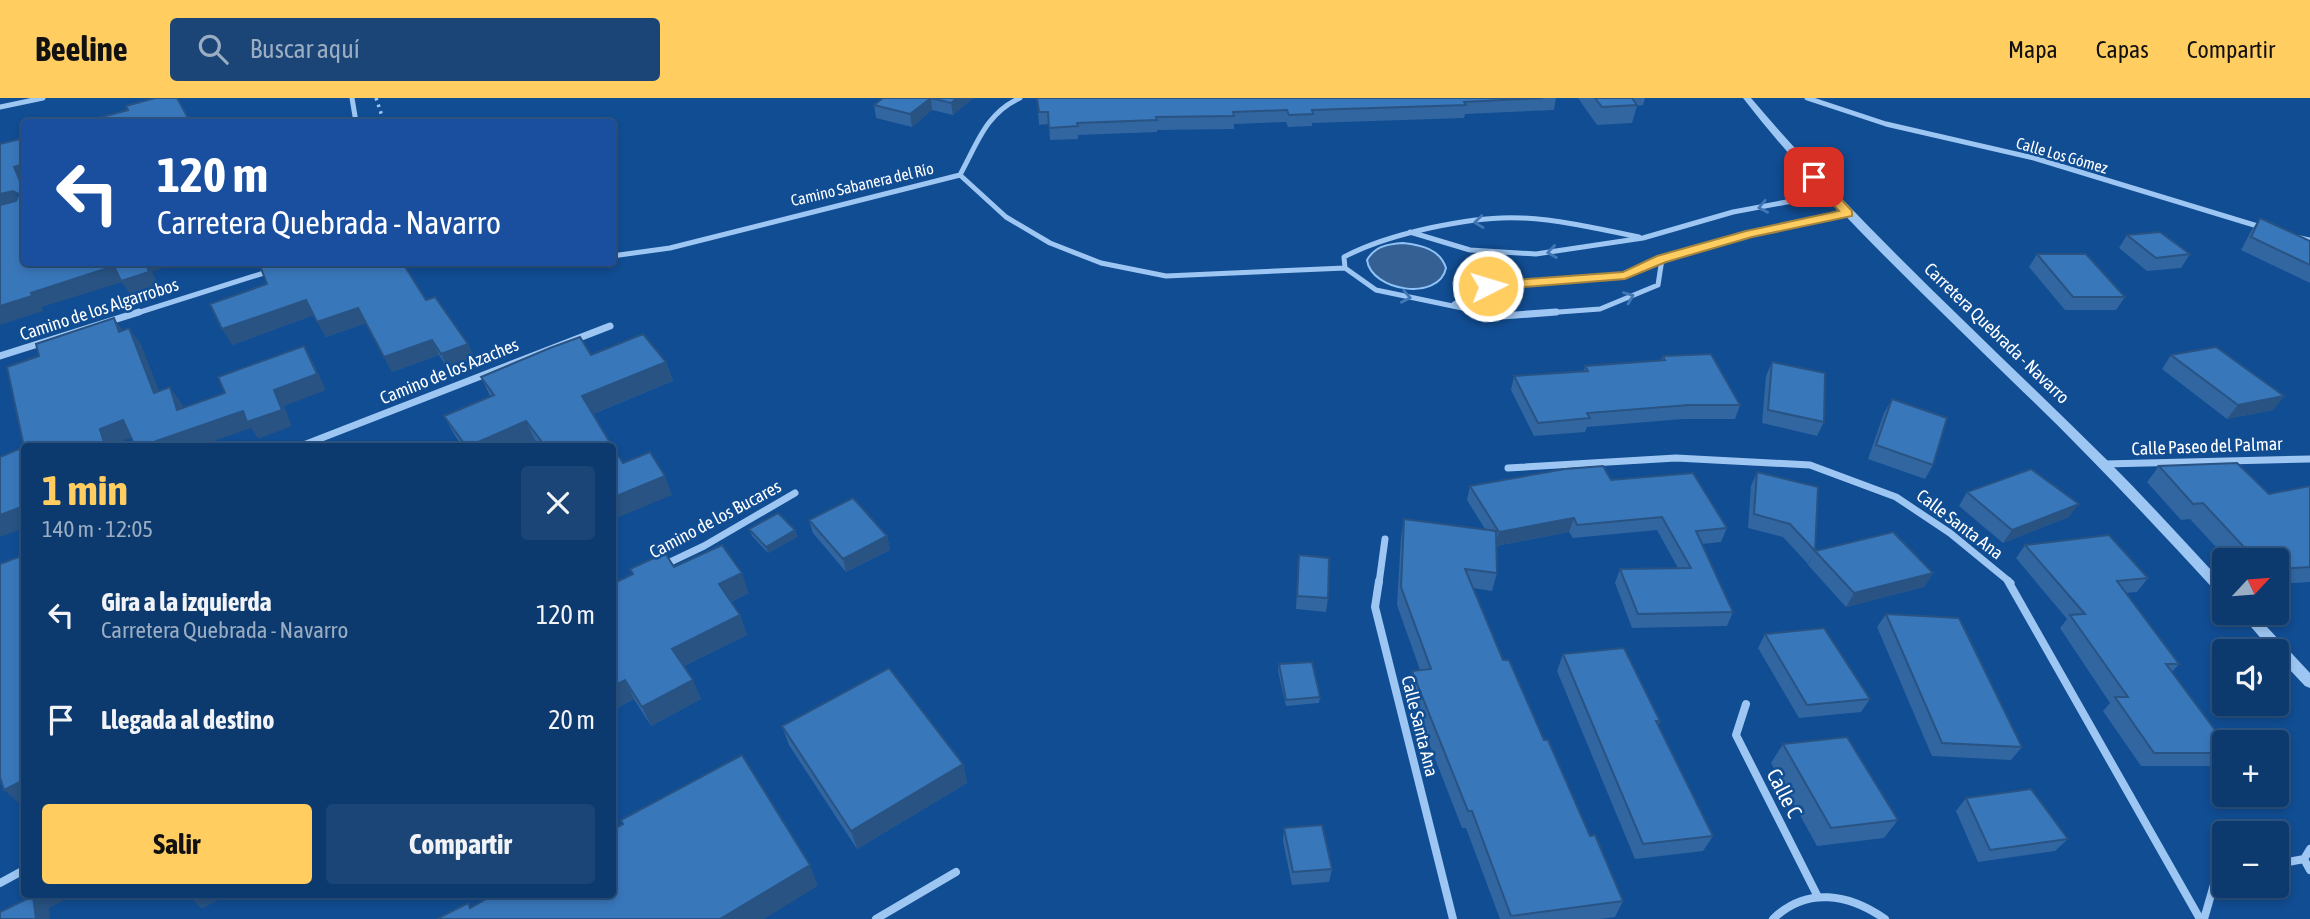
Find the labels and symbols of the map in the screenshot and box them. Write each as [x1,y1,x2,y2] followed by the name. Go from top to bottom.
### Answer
[2014,133,2110,177] street label: Calle Los Gómez
[1784,147,1844,207] pin
[789,159,935,209] street label: Camino Sabanera del Río
[1757,199,1769,214] one-way arrow
[1473,214,1485,229] one-way arrow
[1546,244,1557,259] one-way arrow
[1451,249,1525,323] position arrow
[1920,258,2074,408] street label: Carretera Quebrada - Navarro
[17,273,181,345] street label: Camino de los Algarrobos
[1400,289,1412,304] one-way arrow
[1622,292,1634,306] one-way arrow
[377,334,521,408] street label: Camino de los Azaches
[2131,433,2283,459] street label: Calle Paseo del Palmar
[645,475,785,563] street label: Camino de los Bucares
[1913,485,2007,563] street label: Calle Santa Ana
[2212,548,2289,625] north arrow
[1397,673,1443,779] street label: Calle Santa Ana
[1763,764,1808,822] street label: Calle C

